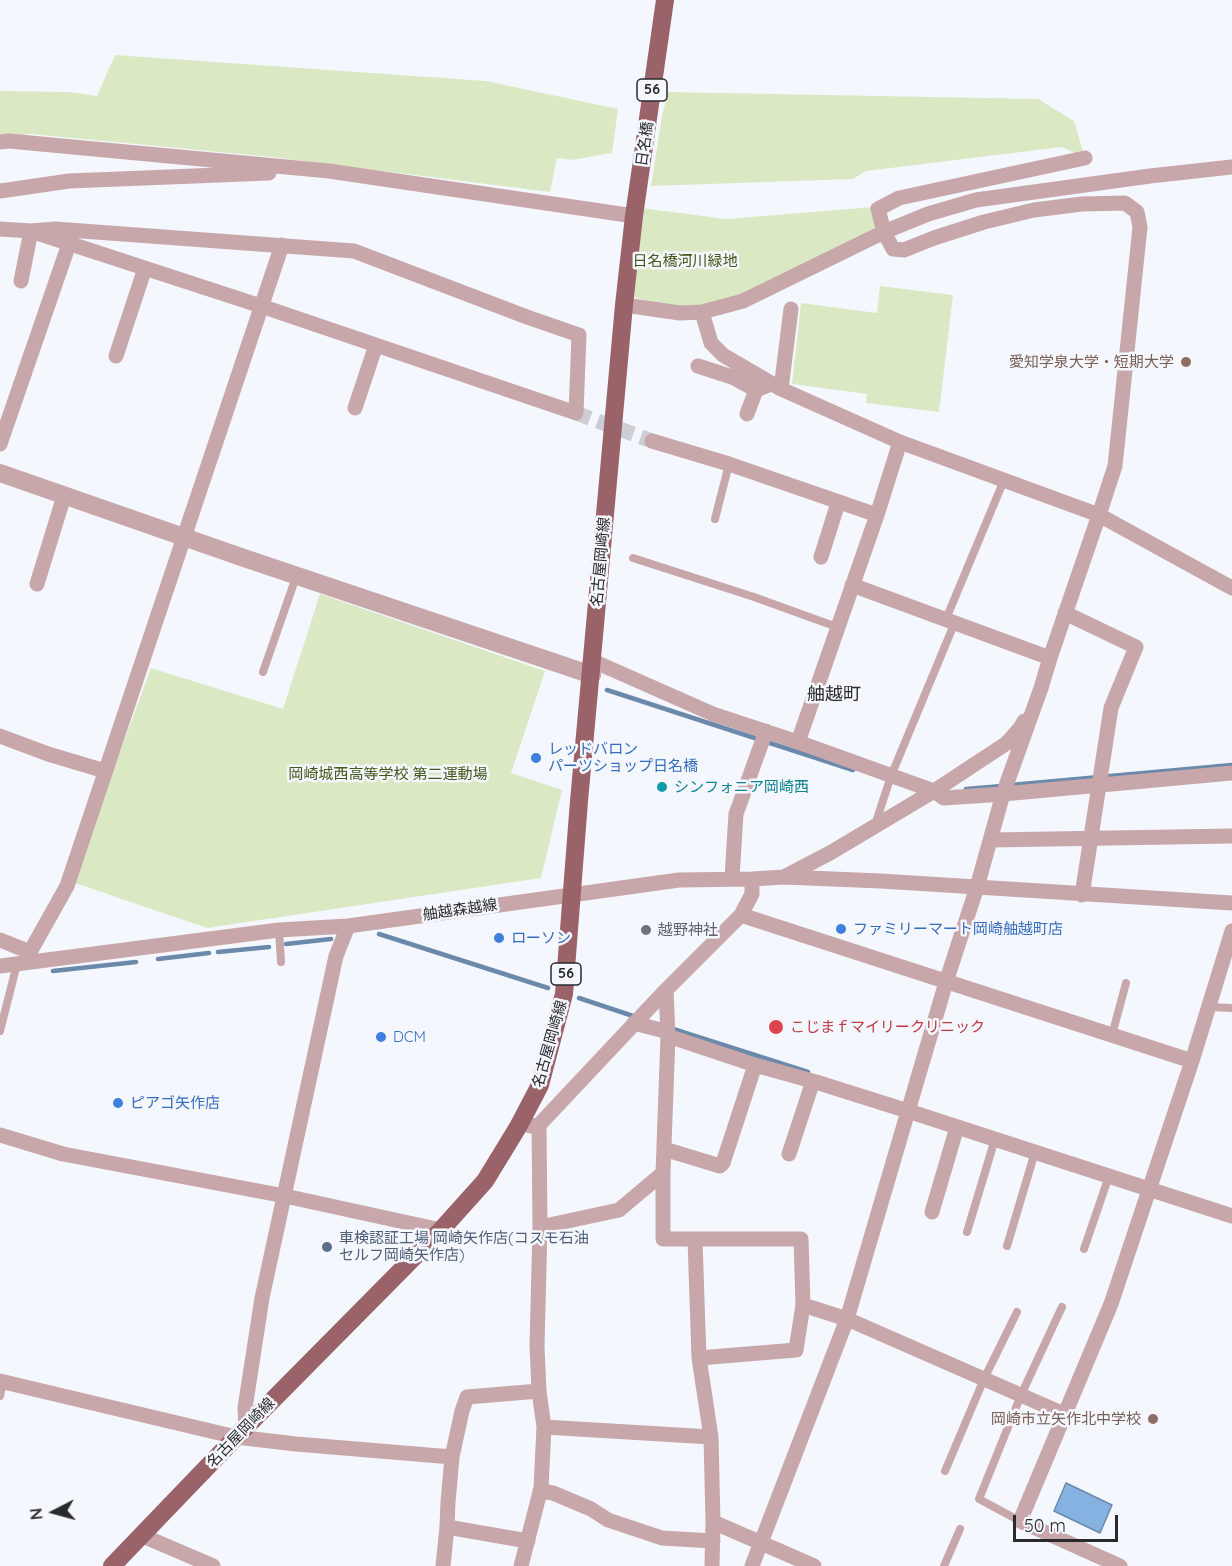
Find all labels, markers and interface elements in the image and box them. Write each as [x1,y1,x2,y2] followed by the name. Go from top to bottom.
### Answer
[637,79,667,101] road number: 56
[633,120,657,168] street label: 日名橋
[633,252,737,270] park label: 日名橋河川緑地
[1009,353,1174,371] place label: 愛知学泉大学・短期大学
[1179,355,1193,369] marker: 愛知学泉大学・短期大学
[588,516,614,608] street label: 名古屋岡崎線
[807,684,861,706] district label: 舳越町
[548,740,698,775] place label: レッドバロン パーツショップ日名橋
[529,751,543,765] marker: レッドバロン パーツショップ日名橋
[288,765,488,783] park label: 岡崎城西高等学校 第二運動場
[674,778,809,796] place label: シンフォニア岡崎西
[655,780,669,794] marker: シンフォニア岡崎西
[422,896,498,924] street label: 舳越森越線
[853,920,1063,938] place label: ファミリーマート岡崎舳越町店
[658,921,718,939] place label: 越野神社
[834,922,848,936] marker: ファミリーマート岡崎舳越町店
[639,923,653,937] marker: 越野神社
[511,929,571,947] place label: ローソン
[492,931,506,945] marker: ローソン
[551,963,581,985] road number: 56
[529,998,571,1090] street label: 名古屋岡崎線
[767,1018,785,1036] marker: こじまｆマイリークリニック
[790,1018,985,1036] place label: こじまｆマイリークリニック
[393,1028,426,1046] place label: DCM
[374,1030,388,1044] marker: DCM
[130,1094,220,1112] place label: ピアゴ矢作店
[111,1096,125,1110] marker: ピアゴ矢作店
[339,1229,589,1264] place label: 車検認証工場 岡崎矢作店(コスモ石油 セルフ岡崎矢作店)
[320,1240,334,1254] marker: 車検認証工場 岡崎矢作店(コスモ石油 セルフ岡崎矢作店)
[203,1394,279,1472] street label: 名古屋岡崎線
[991,1410,1141,1428] place label: 岡崎市立矢作北中学校
[1146,1412,1160,1426] marker: 岡崎市立矢作北中学校
[24,1482,84,1542] north arrow
[1016,1503,1121,1541] scale bar
[26,1507,47,1521] text: N
[1024,1514,1066,1537] text: 50 m

